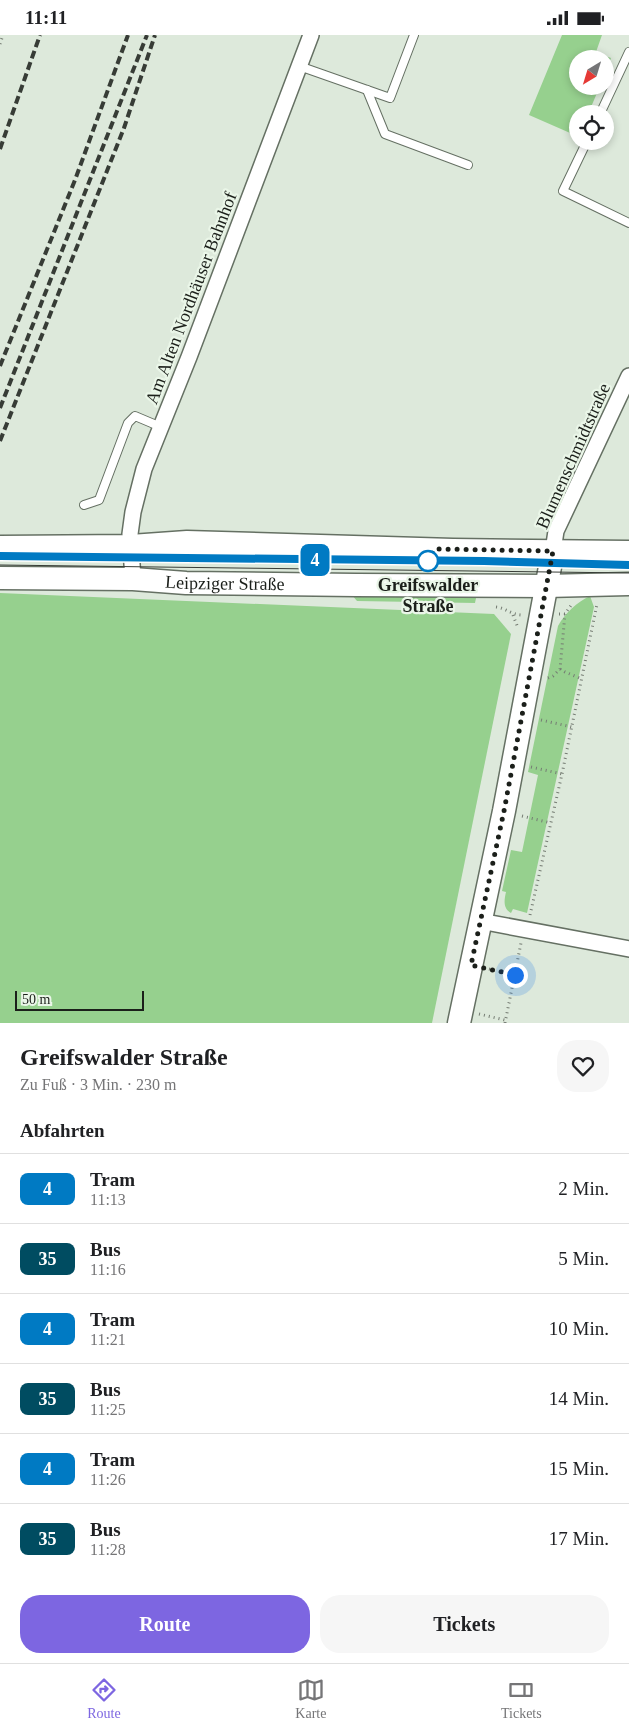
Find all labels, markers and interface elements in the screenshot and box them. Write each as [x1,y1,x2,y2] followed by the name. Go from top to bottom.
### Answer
[25,7,67,28] text: 11:11
[569,50,614,95] north arrow
[569,50,614,150] map controls
[569,105,614,150] button: locate
[141,189,241,407] street label: Am Alten Nordhäuser Bahnhof
[532,380,614,532] street label: Blumenschmidtstraße
[299,544,331,576] line badge: 4
[311,550,320,570] text: 4
[417,550,439,572] marker: Greifswalder Straße
[164,571,285,594] street label: Leipziger Straße
[378,575,478,616] place label: Greifswalder Straße
[503,963,528,988] your location
[15,988,144,1011] scale bar
[22,992,50,1007] text: 50 m
[557,1040,609,1092] button: heart
[20,1044,228,1070] text: Greifswalder Straße
[20,1076,176,1093] text: Zu Fuß · 3 Min. · 230 m
[20,1120,104,1141] text: Abfahrten
[90,1169,135,1190] text: Tram
[558,1178,609,1199] text: 2 Min.
[43,1179,52,1199] text: 4
[90,1191,126,1208] text: 11:13
[90,1239,121,1260] text: Bus
[558,1248,609,1269] text: 5 Min.
[39,1249,57,1269] text: 35
[90,1261,126,1278] text: 11:16
[90,1309,135,1330] text: Tram
[549,1318,609,1339] text: 10 Min.
[43,1319,52,1339] text: 4
[90,1331,126,1348] text: 11:21
[90,1379,121,1400] text: Bus
[549,1388,609,1409] text: 14 Min.
[39,1389,57,1409] text: 35
[90,1401,126,1418] text: 11:25
[90,1449,135,1470] text: Tram
[549,1458,609,1479] text: 15 Min.
[43,1459,52,1479] text: 4
[90,1471,126,1488] text: 11:26
[90,1519,121,1540] text: Bus
[549,1528,609,1549] text: 17 Min.
[39,1529,57,1549] text: 35
[90,1541,126,1558] text: 11:28
[20,1595,310,1653] button: Route
[320,1595,609,1653] button: Tickets
[87,1676,121,1722] tab: Route
[295,1676,326,1722] tab: Karte
[501,1676,542,1722] tab: Tickets

